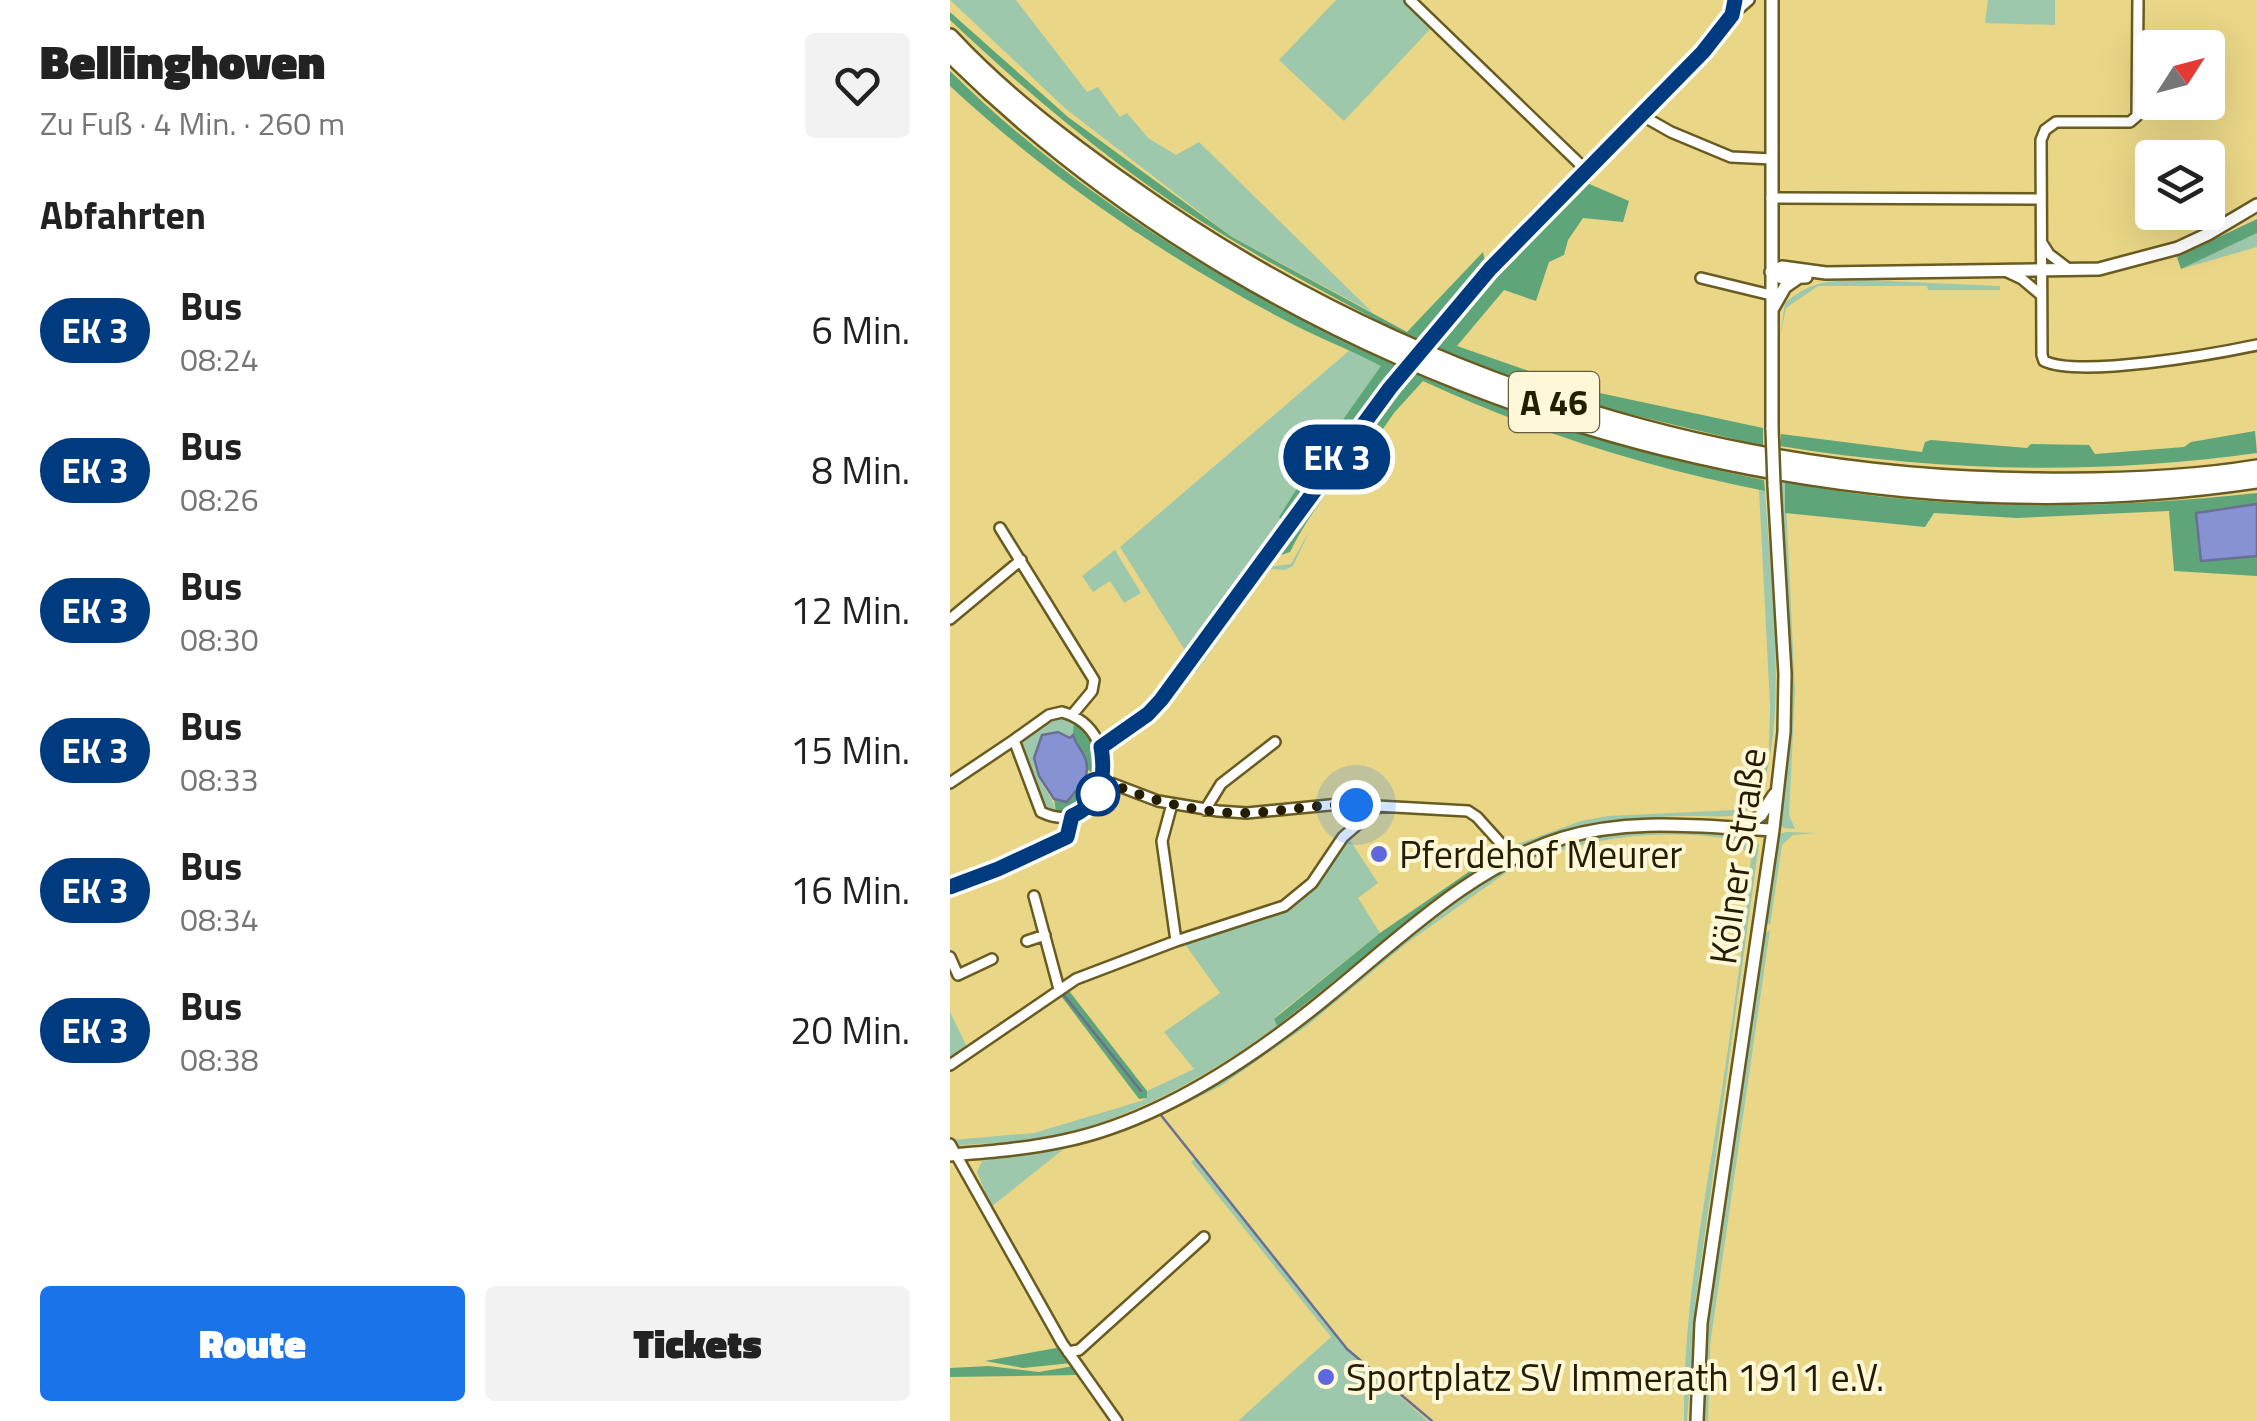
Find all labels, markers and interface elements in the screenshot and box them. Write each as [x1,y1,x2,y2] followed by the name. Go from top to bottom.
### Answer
[40,25,325,98] text: Bellinghoven
[2135,30,2225,120] north arrow
[2135,30,2225,230] map controls
[805,33,910,138] button: heart
[40,99,345,147] text: Zu Fuß · 4 Min. · 260 m
[2135,140,2225,230] button: layers
[40,186,206,244] text: Abfahrten
[180,277,242,335] text: Bus
[812,301,910,359] text: 6 Min.
[61,303,129,357] text: EK 3
[180,335,259,383] text: 08:24
[1509,372,1599,432] road number: A 46
[180,417,242,475] text: Bus
[1267,424,1407,490] line badge: EK 3
[1303,430,1371,484] text: EK 3
[812,441,910,499] text: 8 Min.
[61,443,129,497] text: EK 3
[180,475,259,523] text: 08:26
[180,557,242,615] text: Bus
[790,581,910,639] text: 12 Min.
[61,583,129,637] text: EK 3
[180,615,259,663] text: 08:30
[180,697,242,755] text: Bus
[790,721,910,779] text: 15 Min.
[61,723,129,777] text: EK 3
[1693,744,1781,968] street label: Kölner Straße
[180,755,259,803] text: 08:33
[1077,773,1119,815] unlabelled marker
[1331,780,1381,830] your location
[1399,825,1683,883] place label: Pferdehof Meurer
[180,837,242,895] text: Bus
[1368,843,1390,865] marker: Pferdehof Meurer
[790,861,910,919] text: 16 Min.
[61,863,129,917] text: EK 3
[180,895,259,943] text: 08:34
[180,977,242,1035] text: Bus
[790,1001,910,1059] text: 20 Min.
[61,1003,129,1057] text: EK 3
[180,1035,259,1083] text: 08:38
[40,1286,465,1401] button: Route
[485,1286,910,1401] button: Tickets
[1346,1348,1884,1406] place label: Sportplatz SV Immerath 1911 e.V.
[1315,1366,1337,1388] marker: Sportplatz SV Immerath 1911 e.V.

